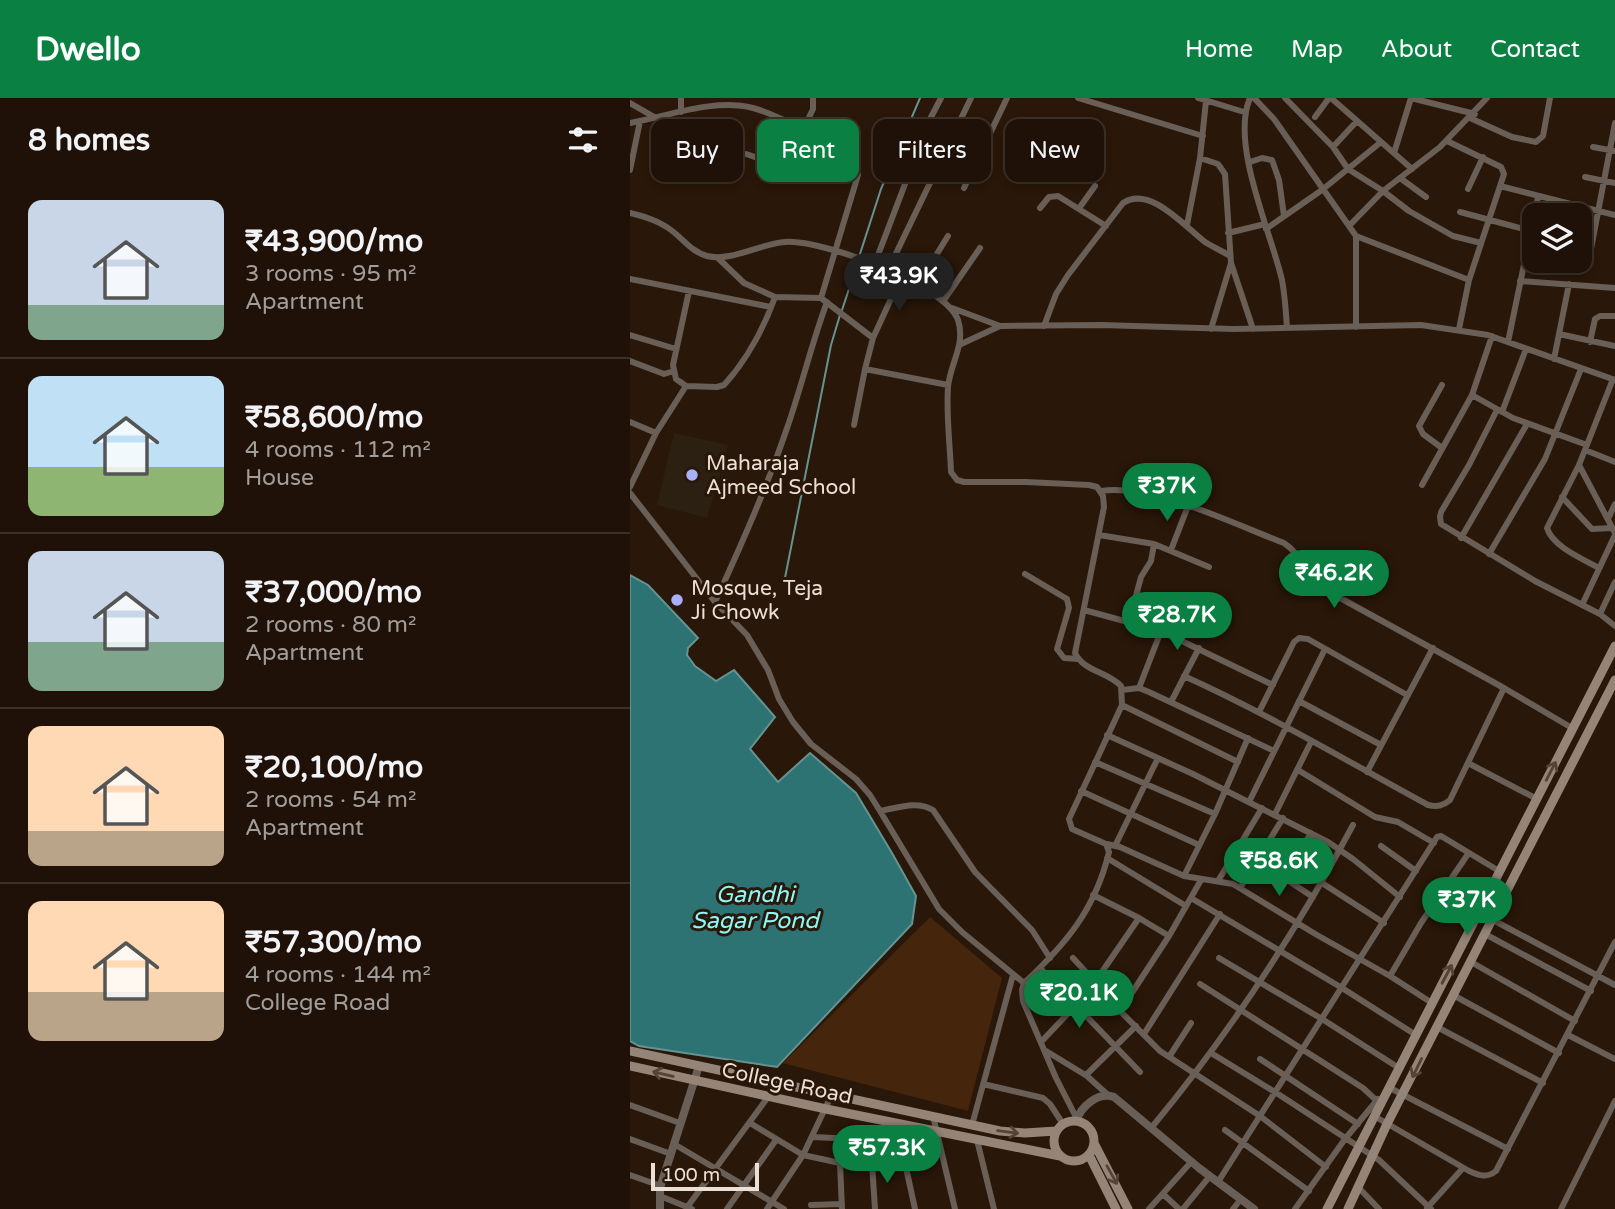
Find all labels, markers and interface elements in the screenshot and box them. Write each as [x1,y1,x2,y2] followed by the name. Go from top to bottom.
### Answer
[35,30,141,69] text: Dwello
[1185,35,1253,64] text: Home
[1291,35,1343,64] text: Map
[1381,35,1452,64] text: About
[1490,35,1580,64] text: Contact
[651,119,743,182] chip: Buy
[757,119,859,182] chip: Rent
[873,119,991,182] chip: Filters
[1005,119,1104,182] chip: New
[564,121,602,159] icon: filters
[28,122,150,159] text: 8 homes
[1522,203,1592,273] map controls
[1522,203,1592,273] button: layers
[245,223,423,260] text: ₹43,900/mo
[84,228,168,312] icon: home
[842,254,956,313] pin: ₹43.9K
[245,260,416,288] text: 3 rooms · 95 m²
[860,262,938,290] text: ₹43.9K
[245,288,364,316] text: Apartment
[245,399,423,436] text: ₹58,600/mo
[84,404,168,488] icon: home
[245,436,431,464] text: 4 rooms · 112 m²
[706,451,856,500] place label: Maharaja Ajmeed School
[245,464,314,492] text: House
[1126,464,1208,523] pin: ₹37K
[684,467,700,483] marker: Maharaja Ajmeed School
[1138,472,1196,500] text: ₹37K
[1277,550,1391,610] pin: ₹46.2K
[1295,559,1373,587] text: ₹46.2K
[245,574,422,611] text: ₹37,000/mo
[691,576,823,625] place label: Mosque, Teja Ji Chowk
[84,579,168,663] icon: home
[669,592,685,608] marker: Mosque, Teja Ji Chowk
[1120,592,1234,652] pin: ₹28.7K
[1138,601,1216,629] text: ₹28.7K
[245,611,416,639] text: 2 rooms · 80 m²
[245,639,364,667] text: Apartment
[245,749,423,786] text: ₹20,100/mo
[84,754,168,838] icon: home
[1544,761,1558,782] one-way arrow
[245,786,416,814] text: 2 rooms · 54 m²
[245,814,364,842] text: Apartment
[1222,838,1336,898] pin: ₹58.6K
[1240,847,1318,875] text: ₹58.6K
[1426,878,1508,937] pin: ₹37K
[692,881,821,935] water label: Gandhi Sagar Pond
[1438,886,1496,914] text: ₹37K
[245,924,422,961] text: ₹57,300/mo
[84,929,168,1013] icon: home
[245,961,431,989] text: 4 rooms · 144 m²
[1441,964,1455,985] one-way arrow
[1022,970,1136,1030] pin: ₹20.1K
[1040,979,1118,1007] text: ₹20.1K
[245,989,390,1017] text: College Road
[719,1057,854,1110] street label: College Road
[1409,1057,1423,1078] one-way arrow
[652,1067,674,1080] one-way arrow
[996,1125,1019,1138] one-way arrow
[830,1126,944,1185] pin: ₹57.3K
[848,1134,926,1162] text: ₹57.3K
[651,1160,760,1192] scale bar
[662,1164,720,1186] text: 100 m
[1105,1165,1119,1185] one-way arrow

